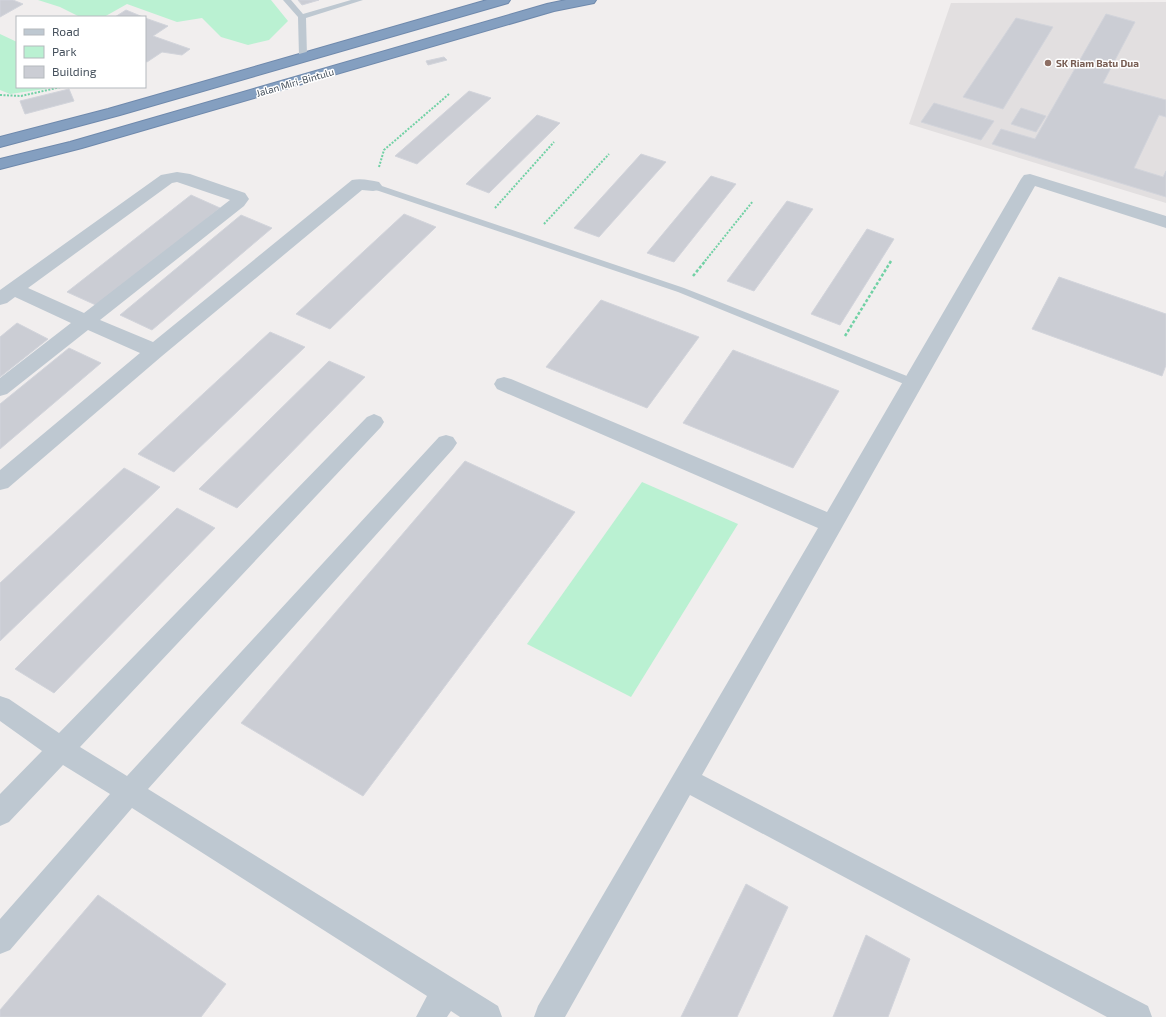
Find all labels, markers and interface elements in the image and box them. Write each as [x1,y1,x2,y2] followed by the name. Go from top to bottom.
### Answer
[16,16,146,88] legend
[52,24,80,38] text: Road
[52,44,77,58] text: Park
[1056,57,1139,69] place label: SK Riam Batu Dua
[1043,58,1053,68] marker: SK Riam Batu Dua
[52,64,97,78] text: Building
[255,65,335,99] street label: Jalan Miri-Bintulu

